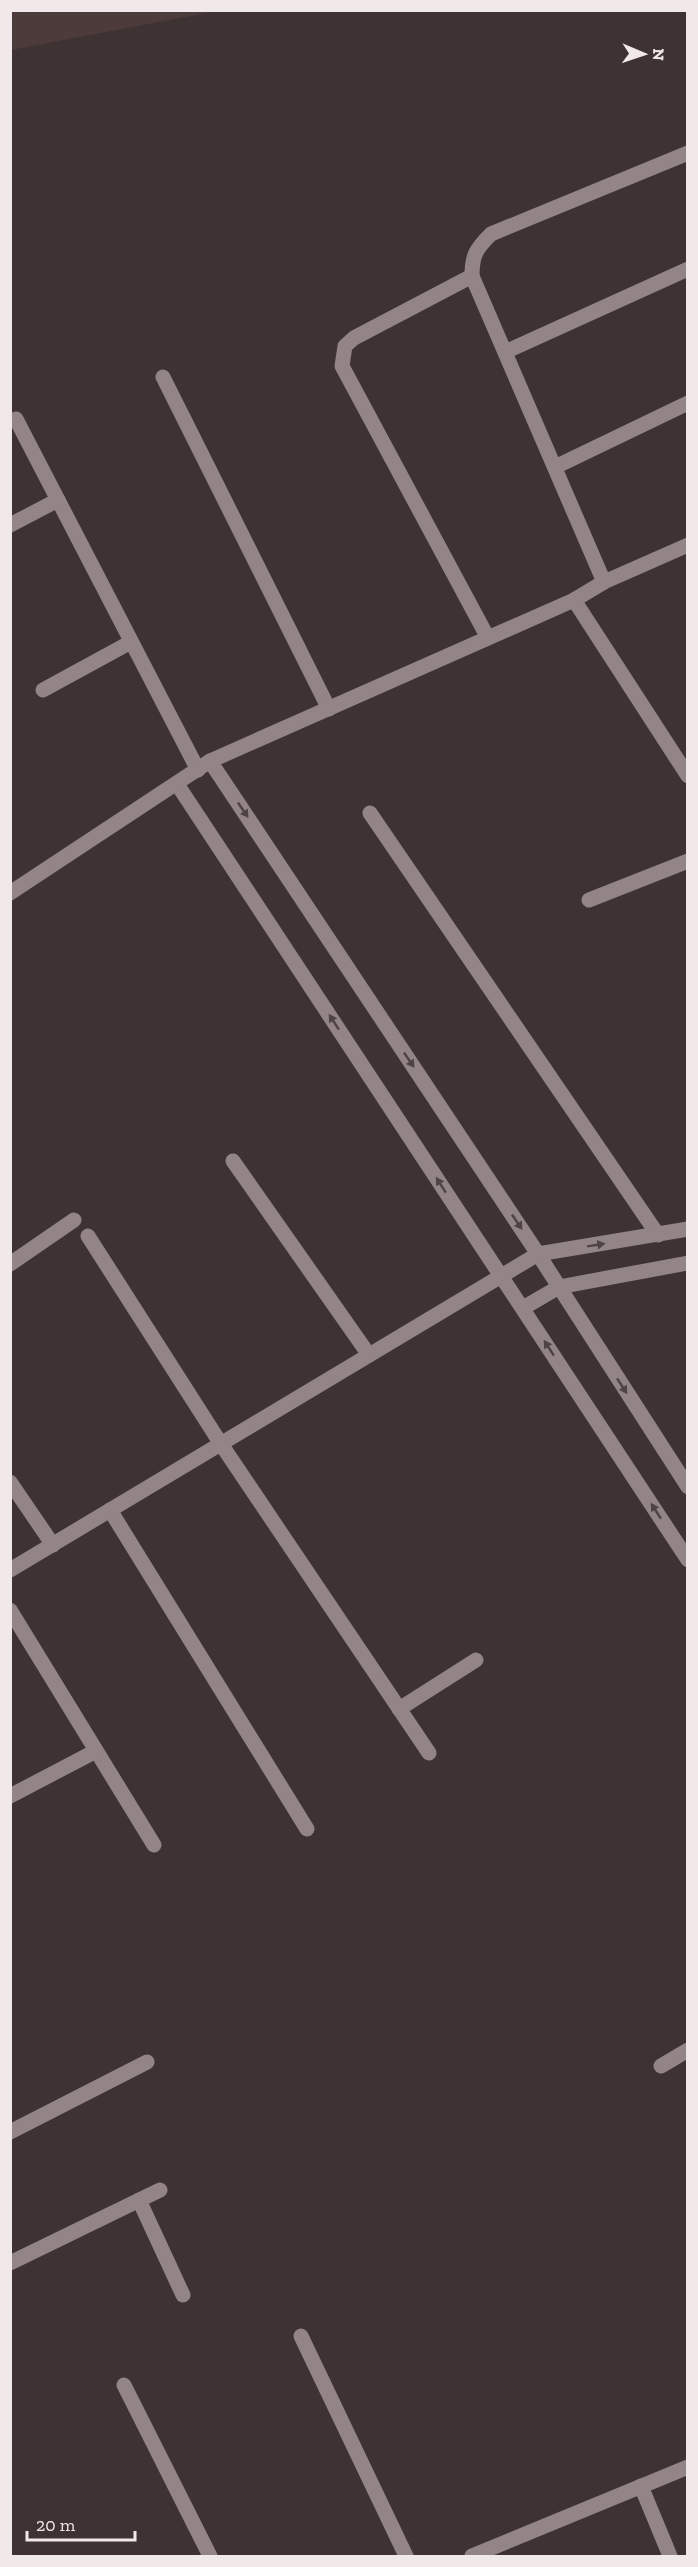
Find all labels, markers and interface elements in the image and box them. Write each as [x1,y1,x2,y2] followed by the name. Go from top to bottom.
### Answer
[614,24,674,84] north arrow
[649,48,668,61] text: N
[237,802,248,818] one-way arrow
[329,1014,340,1030] one-way arrow
[403,1051,415,1067] one-way arrow
[436,1177,447,1193] one-way arrow
[511,1214,522,1230] one-way arrow
[587,1240,606,1249] one-way arrow
[543,1340,555,1356] one-way arrow
[617,1378,628,1394] one-way arrow
[650,1503,661,1519] one-way arrow
[27,2504,135,2542] scale bar
[36,2514,76,2536] text: 20 m

